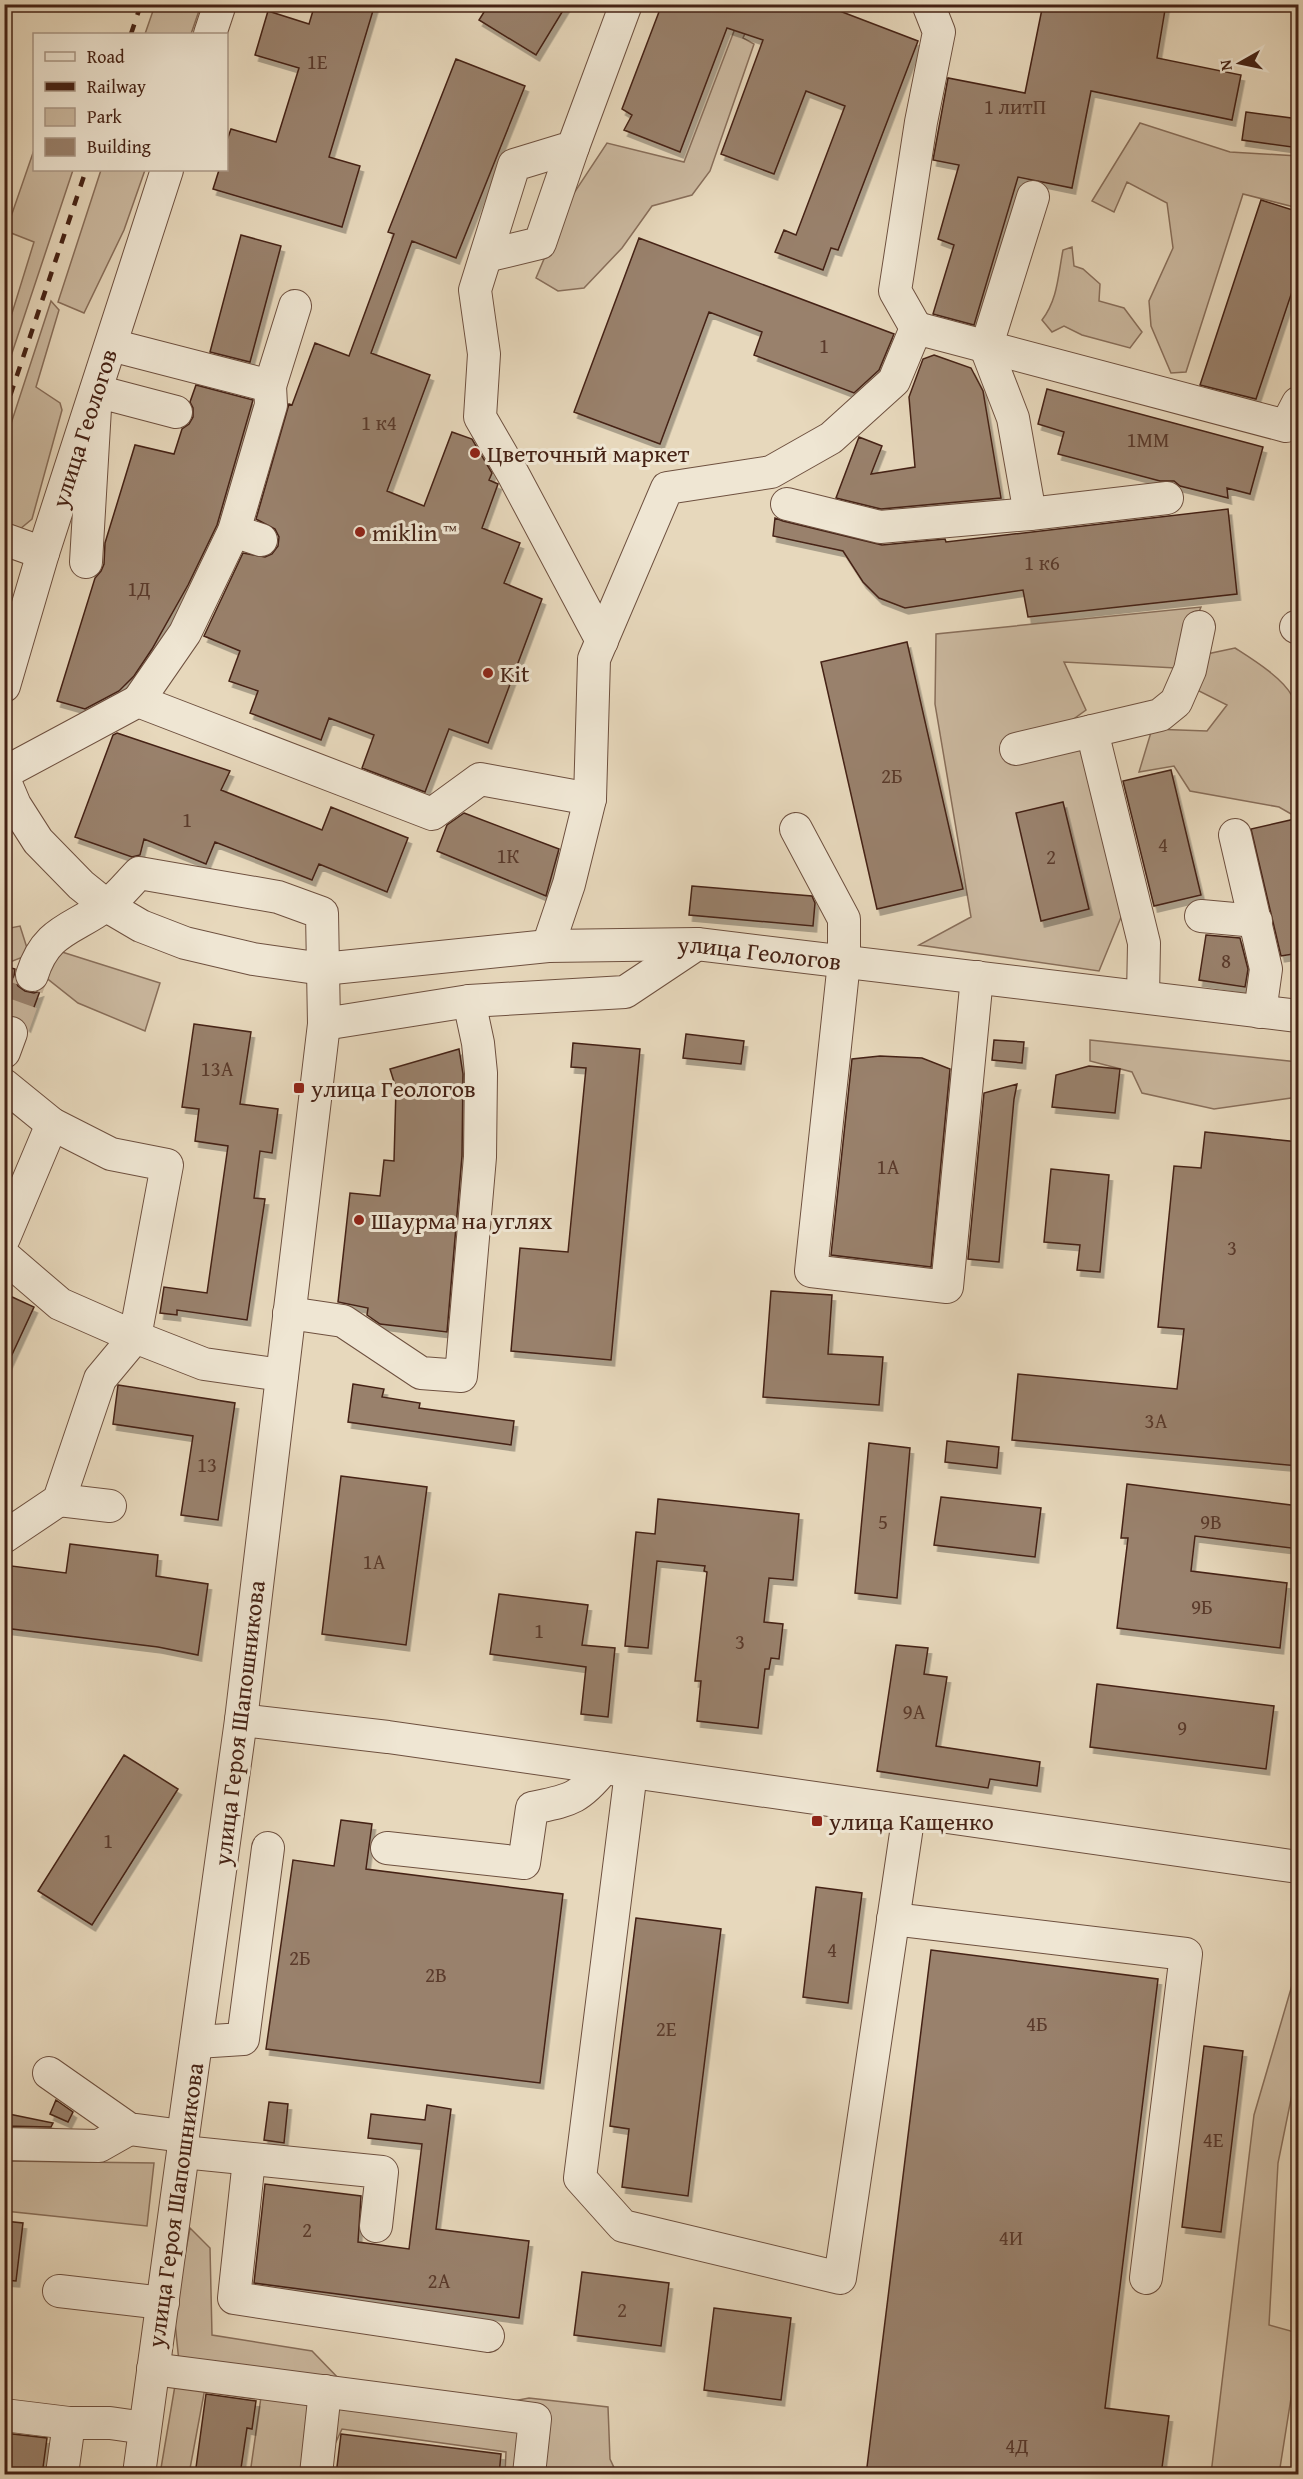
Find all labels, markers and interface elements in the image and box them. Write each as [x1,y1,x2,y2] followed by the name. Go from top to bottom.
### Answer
[33,33,228,171] legend
[1210,33,1270,93] north arrow
[87,43,125,70] text: Road
[307,46,328,77] house number: 1Е
[1212,58,1238,73] text: N
[87,73,146,100] text: Railway
[984,91,1046,122] house number: 1 литП
[87,103,123,130] text: Park
[87,133,151,160] text: Building
[819,330,829,361] house number: 1
[41,344,126,513] street label: улица Геологов
[361,407,397,438] house number: 1 к4
[1126,424,1170,455] house number: 1ММ
[487,436,690,471] place label: Цветочный маркет
[468,446,482,460] marker: Цветочный маркет
[372,515,457,550] place label: miklin ™
[353,525,367,539] marker: miklin ™
[1024,547,1060,578] house number: 1 к6
[127,573,151,604] house number: 1Д
[500,656,530,691] place label: Kit
[481,666,495,680] marker: Kit
[881,760,903,791] house number: 2Б
[182,804,192,835] house number: 1
[1158,829,1168,860] house number: 4
[496,840,520,871] house number: 1К
[1046,841,1056,872] house number: 2
[676,926,843,979] street label: улица Геологов
[1221,945,1231,976] house number: 8
[201,1053,234,1084] house number: 13А
[310,1071,476,1106] place label: улица Геологов
[292,1081,306,1095] marker: улица Геологов
[877,1151,900,1182] house number: 1А
[371,1203,553,1238] place label: Шаурма на углях
[352,1213,366,1227] marker: Шаурма на углях
[1227,1232,1237,1263] house number: 3
[1145,1405,1168,1436] house number: 3А
[197,1449,217,1480] house number: 13
[878,1506,888,1537] house number: 5
[1200,1506,1222,1537] house number: 9В
[363,1546,386,1577] house number: 1А
[204,1578,274,1869] street label: улица Героя Шапошникова
[1191,1591,1213,1622] house number: 9Б
[534,1615,544,1646] house number: 1
[735,1626,745,1657] house number: 3
[903,1696,926,1727] house number: 9А
[1177,1712,1187,1743] house number: 9
[828,1804,994,1839] place label: улица Кащенко
[810,1814,824,1828] marker: улица Кащенко
[103,1825,113,1856] house number: 1
[827,1934,837,1965] house number: 4
[289,1942,311,1973] house number: 2Б
[425,1959,447,1990] house number: 2В
[1026,2008,1048,2039] house number: 4Б
[656,2013,677,2044] house number: 2Е
[138,2060,212,2351] street label: улица Героя Шапошникова
[1203,2124,1224,2155] house number: 4Е
[302,2214,312,2245] house number: 2
[999,2222,1023,2253] house number: 4И
[428,2265,451,2296] house number: 2А
[617,2294,627,2325] house number: 2
[1005,2430,1029,2461] house number: 4Д

